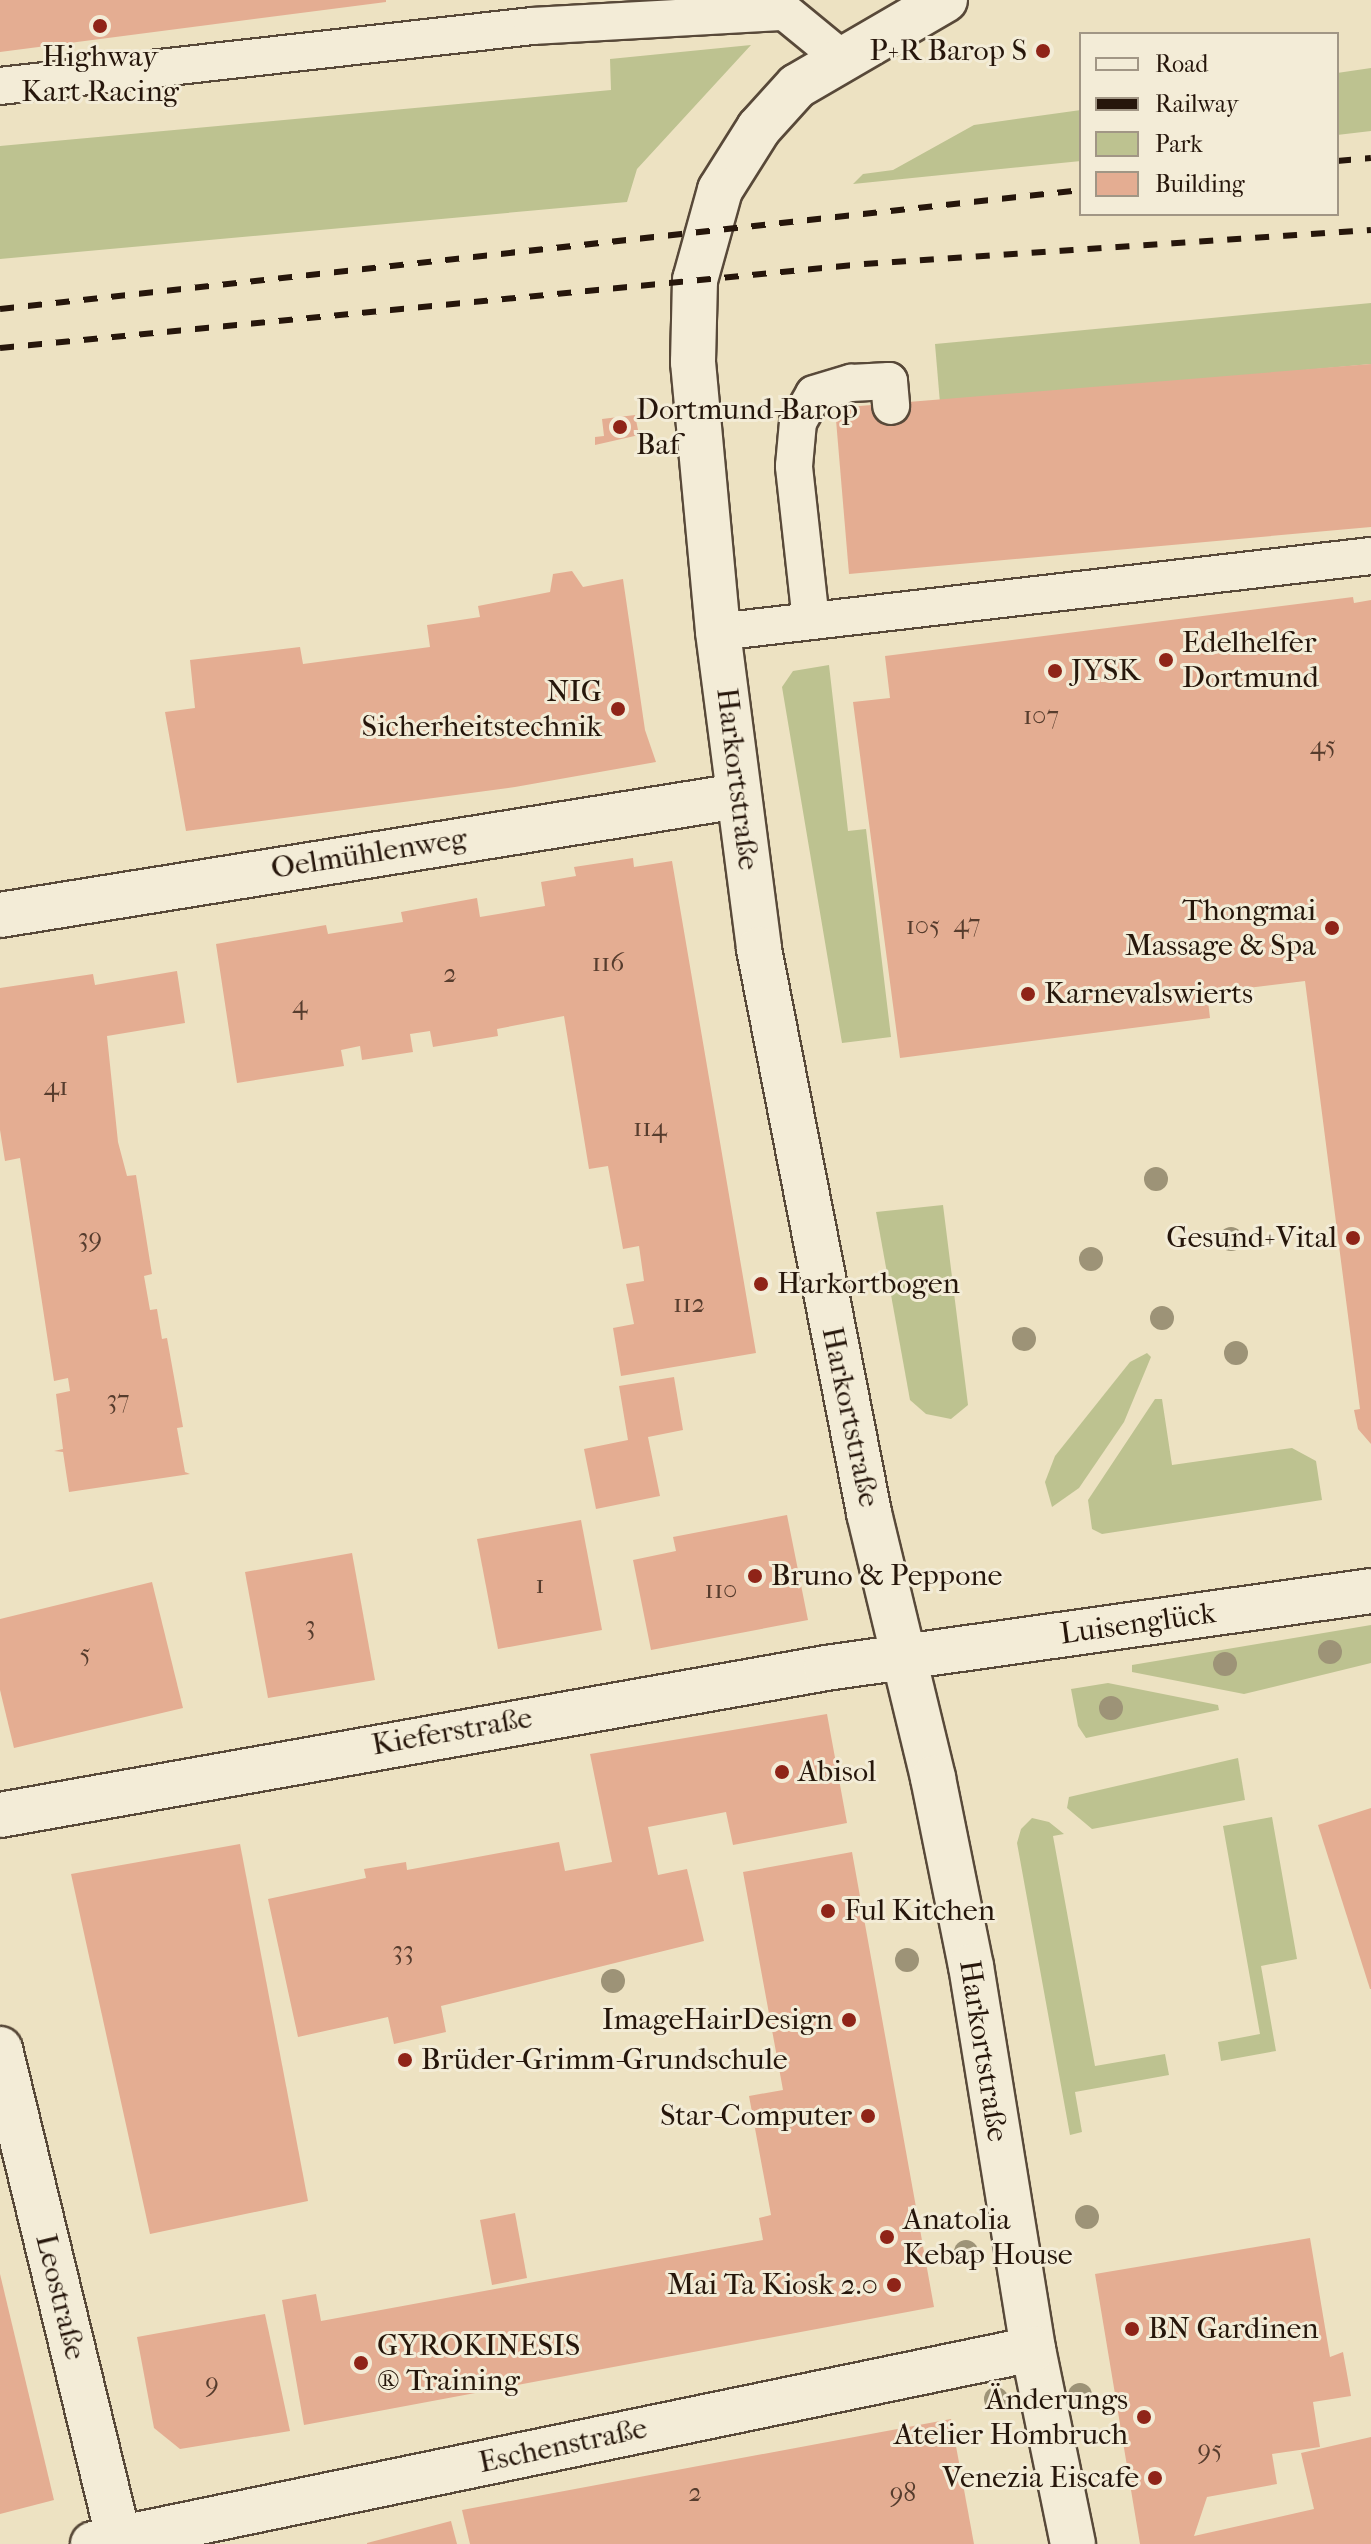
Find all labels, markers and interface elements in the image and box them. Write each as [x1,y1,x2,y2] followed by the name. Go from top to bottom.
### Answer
[91,17,109,35] marker: Highway Kart Racing
[1079,32,1339,216] legend
[869,33,1027,69] place label: P+R Barop S
[21,39,179,110] place label: Highway Kart Racing
[1034,42,1052,60] marker: P+R Barop S
[1155,50,1208,78] text: Road
[1155,90,1238,118] text: Railway
[1155,130,1203,158] text: Park
[1155,170,1245,198] text: Building
[636,392,858,462] place label: Dortmund-Barop Baf
[611,418,629,436] marker: Dortmund-Barop Baf
[1182,625,1319,696] place label: Edelhelfer Dortmund
[1157,651,1175,669] marker: Edelhelfer Dortmund
[1071,653,1140,689] place label: JYSK
[1046,662,1064,680] marker: JYSK
[362,674,602,744] place label: NIG Sicherheitstechnik
[708,686,766,872] street label: Harkortstraße
[609,700,627,718] marker: NIG Sicherheitstechnik
[1023,700,1059,732] house number: 107
[1310,730,1336,762] house number: 45
[269,821,469,887] street label: Oelmühlenweg
[1125,893,1316,964] place label: Thongmai Massage & Spa
[953,908,981,940] house number: 47
[906,910,940,942] house number: 105
[1323,919,1341,937] marker: Thongmai Massage & Spa
[592,947,624,979] house number: 116
[443,958,457,990] house number: 2
[1044,976,1253,1012] place label: Karnevalswierts
[1019,985,1037,1003] marker: Karnevalswierts
[292,989,308,1021] house number: 4
[44,1071,68,1103] house number: 41
[633,1112,667,1144] house number: 114
[1166,1220,1337,1256] place label: Gesund+Vital
[78,1222,102,1254] house number: 39
[1344,1229,1362,1247] marker: Gesund+Vital
[777,1266,960,1302] place label: Harkortbogen
[752,1275,770,1293] marker: Harkortbogen
[673,1288,705,1320] house number: 112
[813,1324,887,1510] street label: Harkortstraße
[106,1384,130,1416] house number: 37
[771,1558,1002,1594] place label: Bruno & Peppone
[746,1567,764,1585] marker: Bruno & Peppone
[535,1569,545,1601] house number: 1
[705,1574,737,1606] house number: 110
[1058,1595,1218,1653] street label: Luisenglück
[305,1610,315,1642] house number: 3
[79,1638,91,1670] house number: 5
[369,1700,535,1764] street label: Kieferstraße
[798,1754,876,1790] place label: Abisol
[773,1763,791,1781] marker: Abisol
[844,1893,995,1929] place label: Ful Kitchen
[819,1902,837,1920] marker: Ful Kitchen
[392,1935,414,1967] house number: 33
[951,1958,1015,2144] street label: Harkortstraße
[602,2002,833,2038] place label: ImageHairDesign
[840,2011,858,2029] marker: ImageHairDesign
[421,2042,788,2078] place label: Brüder-Grimm-Grundschule
[396,2051,414,2069] marker: Brüder-Grimm-Grundschule
[660,2098,852,2134] place label: Star-Computer
[859,2107,877,2125] marker: Star-Computer
[903,2202,1073,2272] place label: Anatolia Kebap House
[878,2228,896,2246] marker: Anatolia Kebap House
[27,2231,93,2363] street label: Leostraße
[667,2267,878,2303] place label: Mai Ta Kiosk 2.0
[885,2276,903,2294] marker: Mai Ta Kiosk 2.0
[1148,2311,1319,2347] place label: BN Gardinen
[1123,2320,1141,2338] marker: BN Gardinen
[377,2328,580,2398] place label: GYROKINESIS ® Training
[352,2354,370,2372] marker: GYROKINESIS ® Training
[205,2367,219,2399] house number: 9
[894,2382,1128,2452] place label: Änderungs Atelier Hombruch
[1135,2408,1153,2426] marker: Änderungs Atelier Hombruch
[476,2411,650,2481] street label: Eschenstraße
[1198,2434,1222,2466] house number: 95
[942,2460,1139,2496] place label: Venezia Eiscafe
[1146,2469,1164,2487] marker: Venezia Eiscafe
[688,2477,702,2509] house number: 2
[890,2477,916,2509] house number: 98

